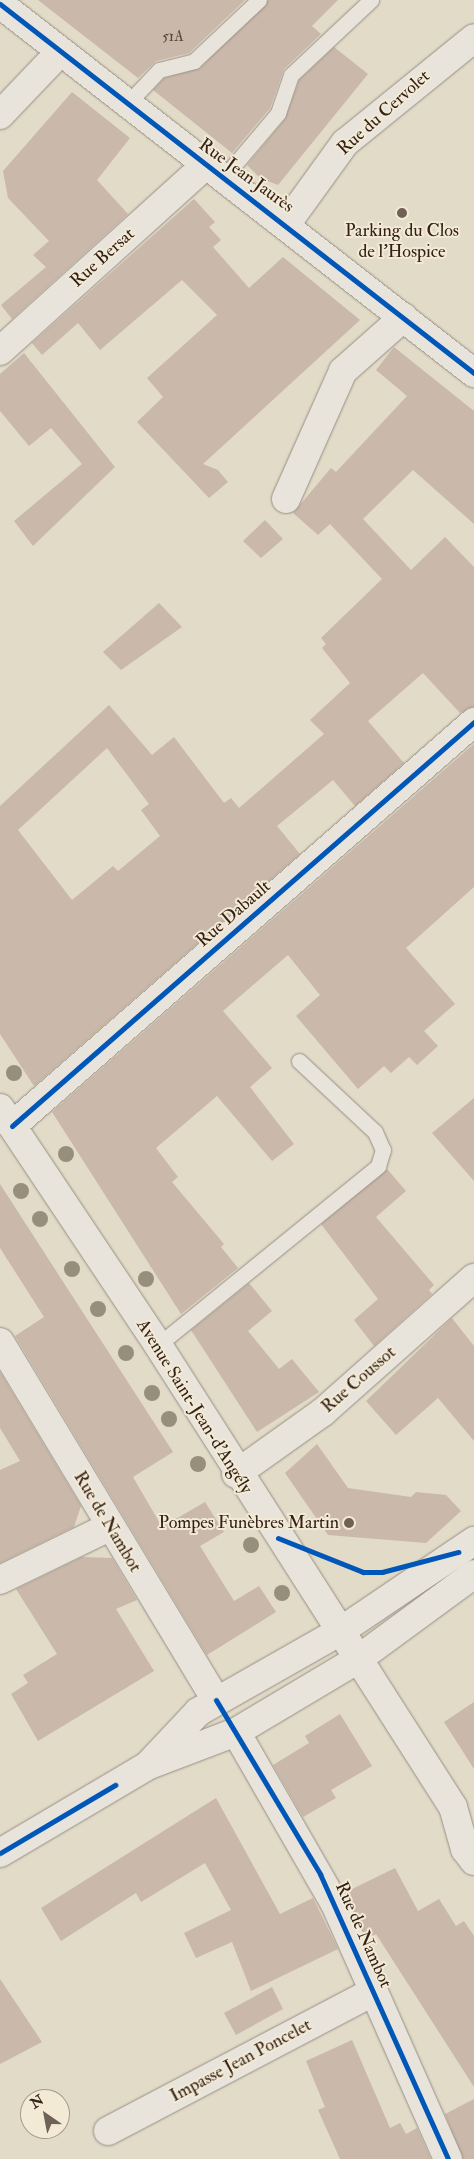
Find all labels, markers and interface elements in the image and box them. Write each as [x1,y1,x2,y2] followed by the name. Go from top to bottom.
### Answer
[162,28,184,46] house number: 51A
[333,66,435,160] street label: Rue du Cervolet
[194,134,298,218] street label: Rue Jean Jaurès
[396,207,408,219] marker: Parking du Clos de l'Hospice
[345,221,459,264] place label: Parking du Clos de l'Hospice
[67,224,139,292] street label: Rue Bersat
[192,876,276,952] street label: Rue Dabault
[131,1316,257,1498] street label: Avenue Saint-Jean-d'Angély
[317,1342,401,1418] street label: Rue Coussot
[68,1468,146,1576] street label: Rue de Nambot
[159,1512,339,1534] place label: Pompes Funèbres Martin
[343,1517,355,1529] marker: Pompes Funèbres Martin
[330,1879,396,1991] street label: Rue de Nambot
[167,2015,315,2107] street label: Impasse Jean Poncelet
[20,2089,70,2139] north arrow
[27,2091,47,2112] text: N

